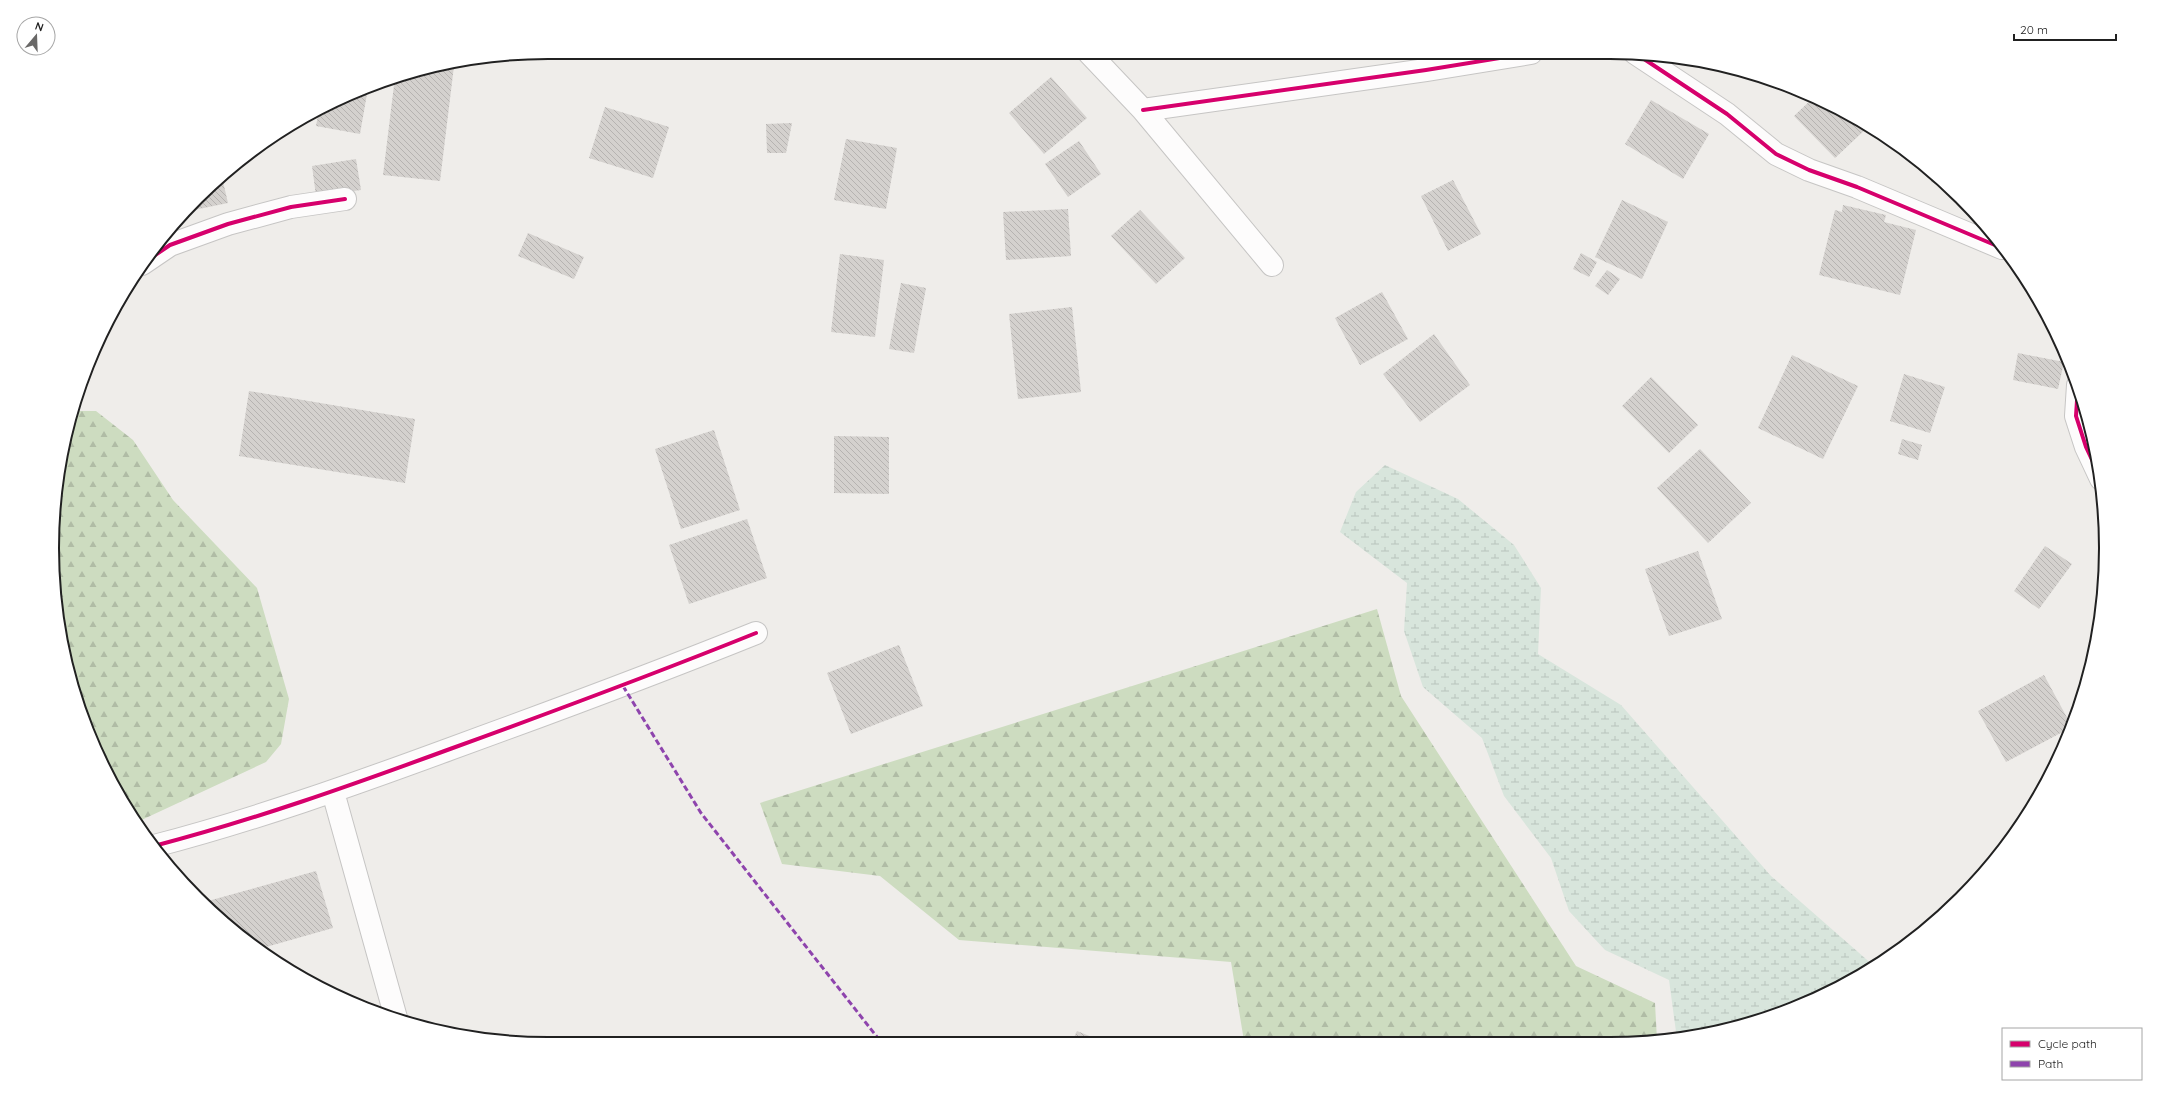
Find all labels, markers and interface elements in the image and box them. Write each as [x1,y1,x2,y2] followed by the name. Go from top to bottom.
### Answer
[16,16,56,56] north arrow
[2014,16,2116,42] scale bar
[33,19,45,34] text: N
[2020,22,2048,37] text: 20 m
[2002,1028,2142,1080] legend
[2038,1036,2097,1051] text: Cycle path
[2038,1056,2063,1071] text: Path

